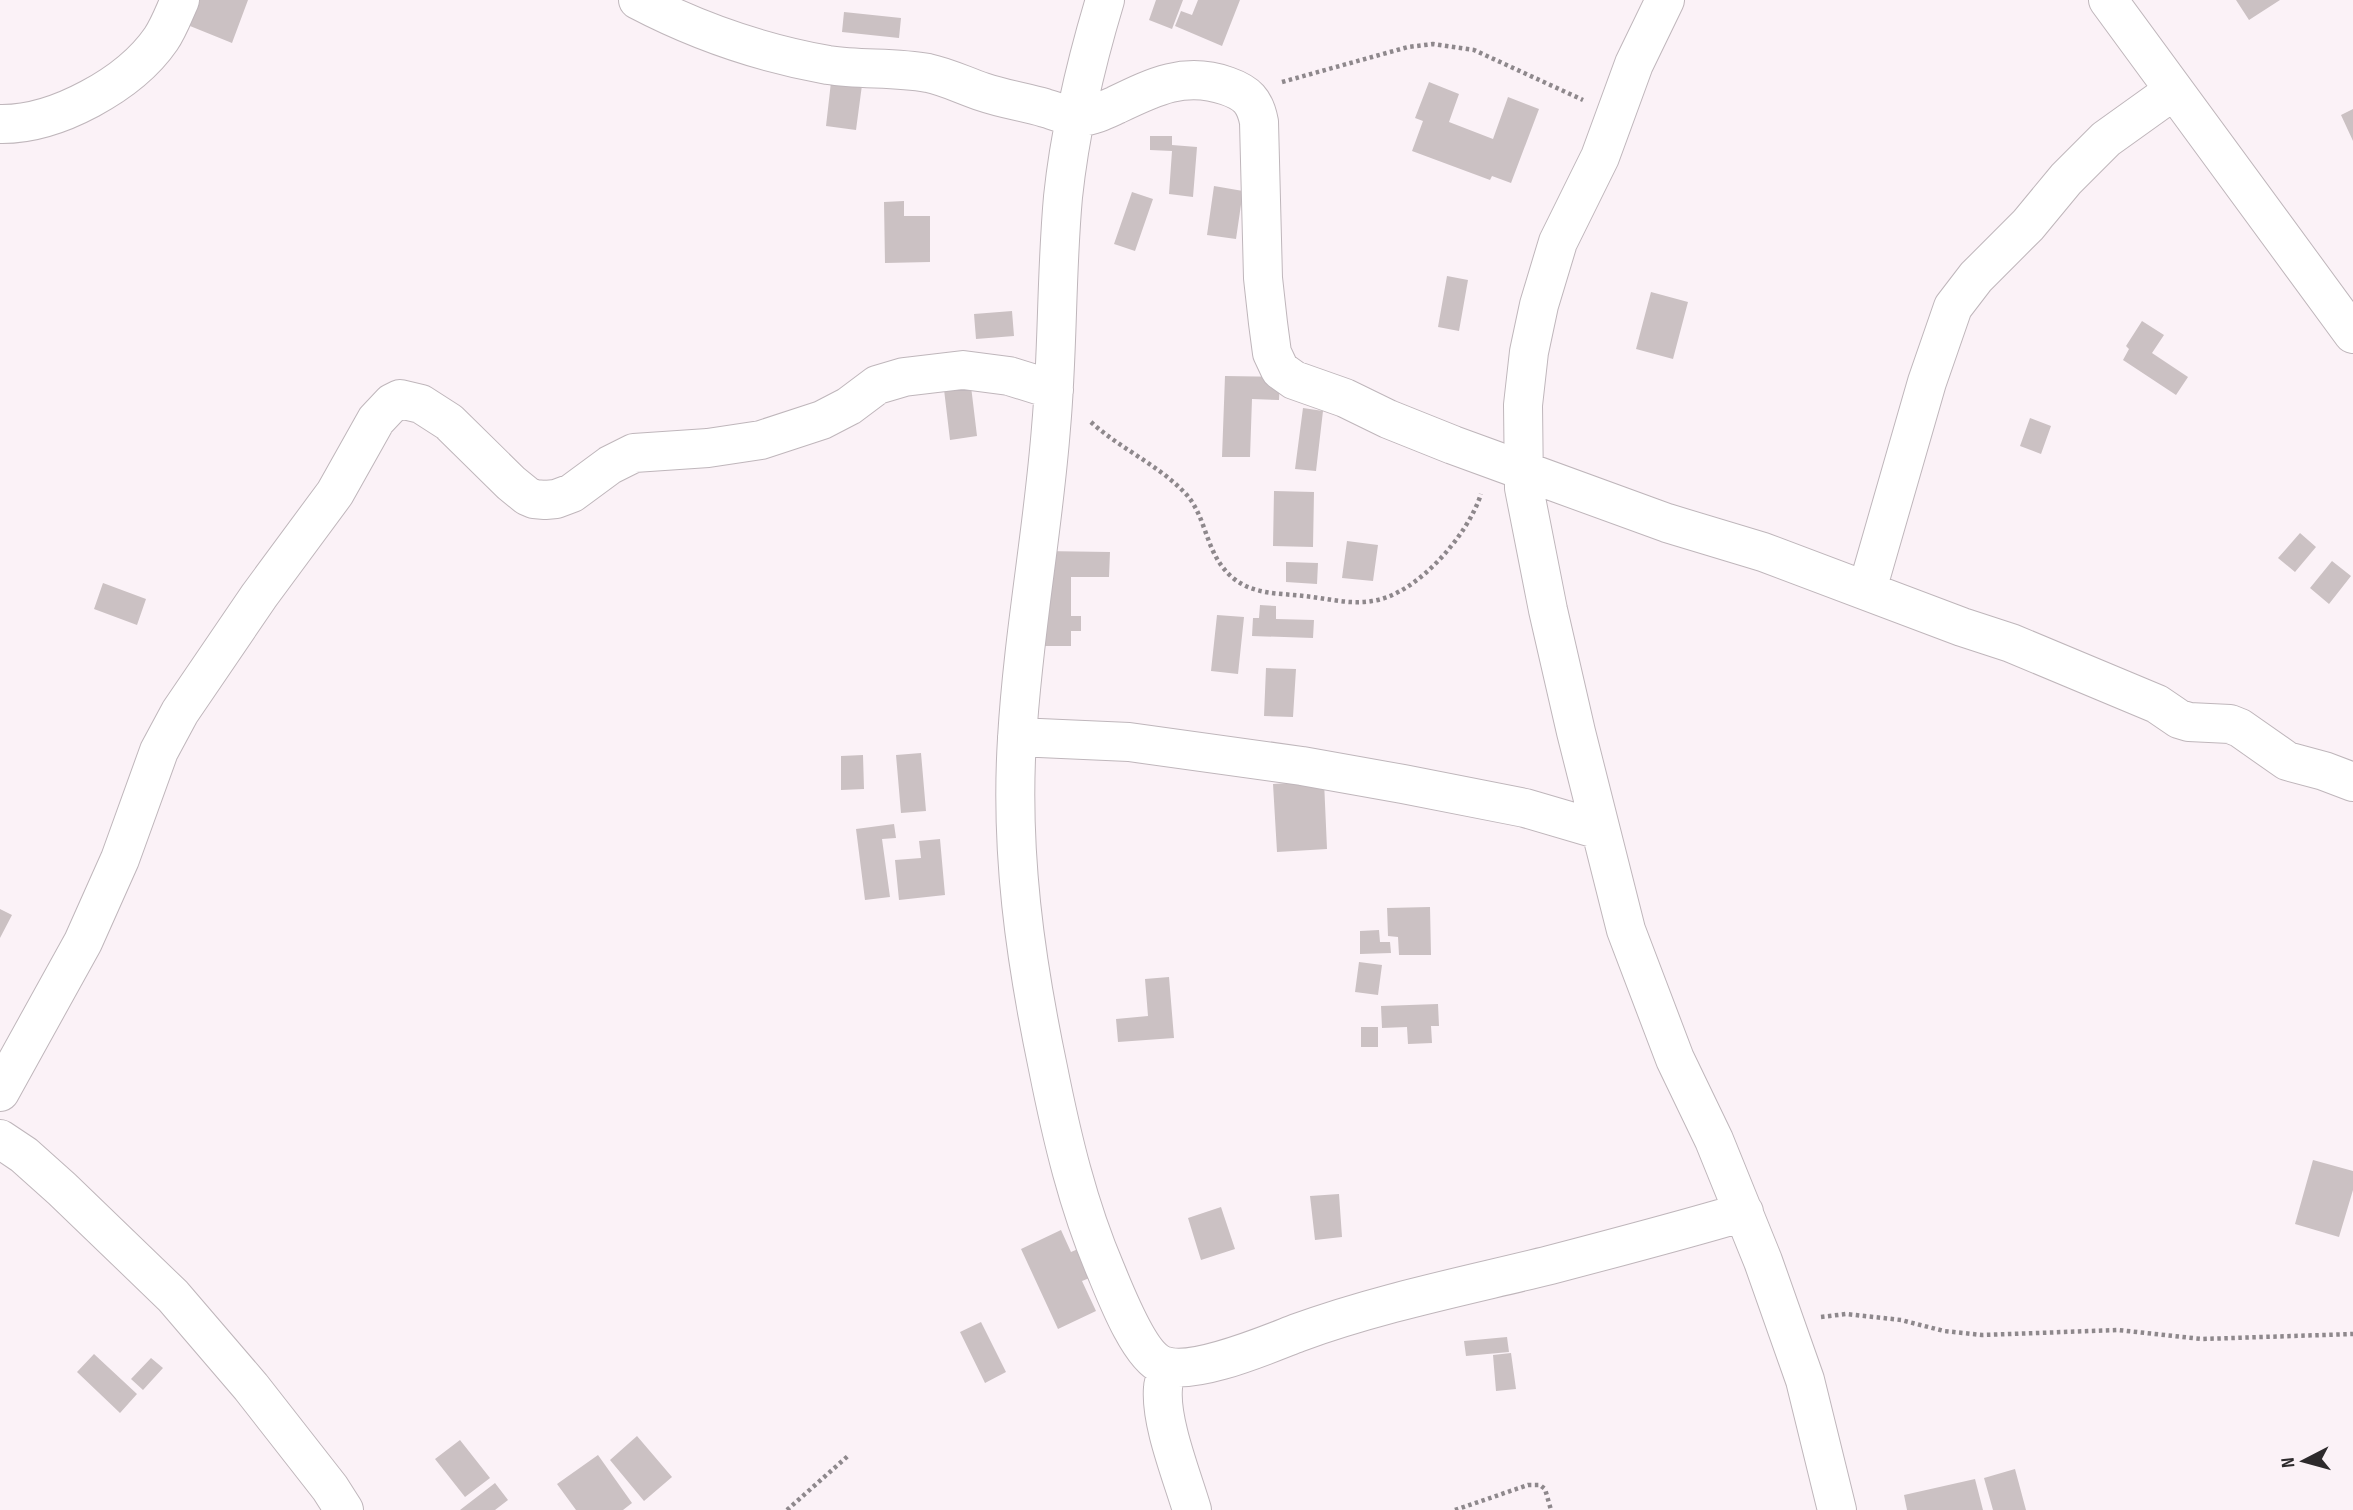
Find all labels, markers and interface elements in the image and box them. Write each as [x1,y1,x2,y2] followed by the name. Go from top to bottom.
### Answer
[2269,1426,2339,1496] north arrow
[2277,1456,2301,1469] text: N

